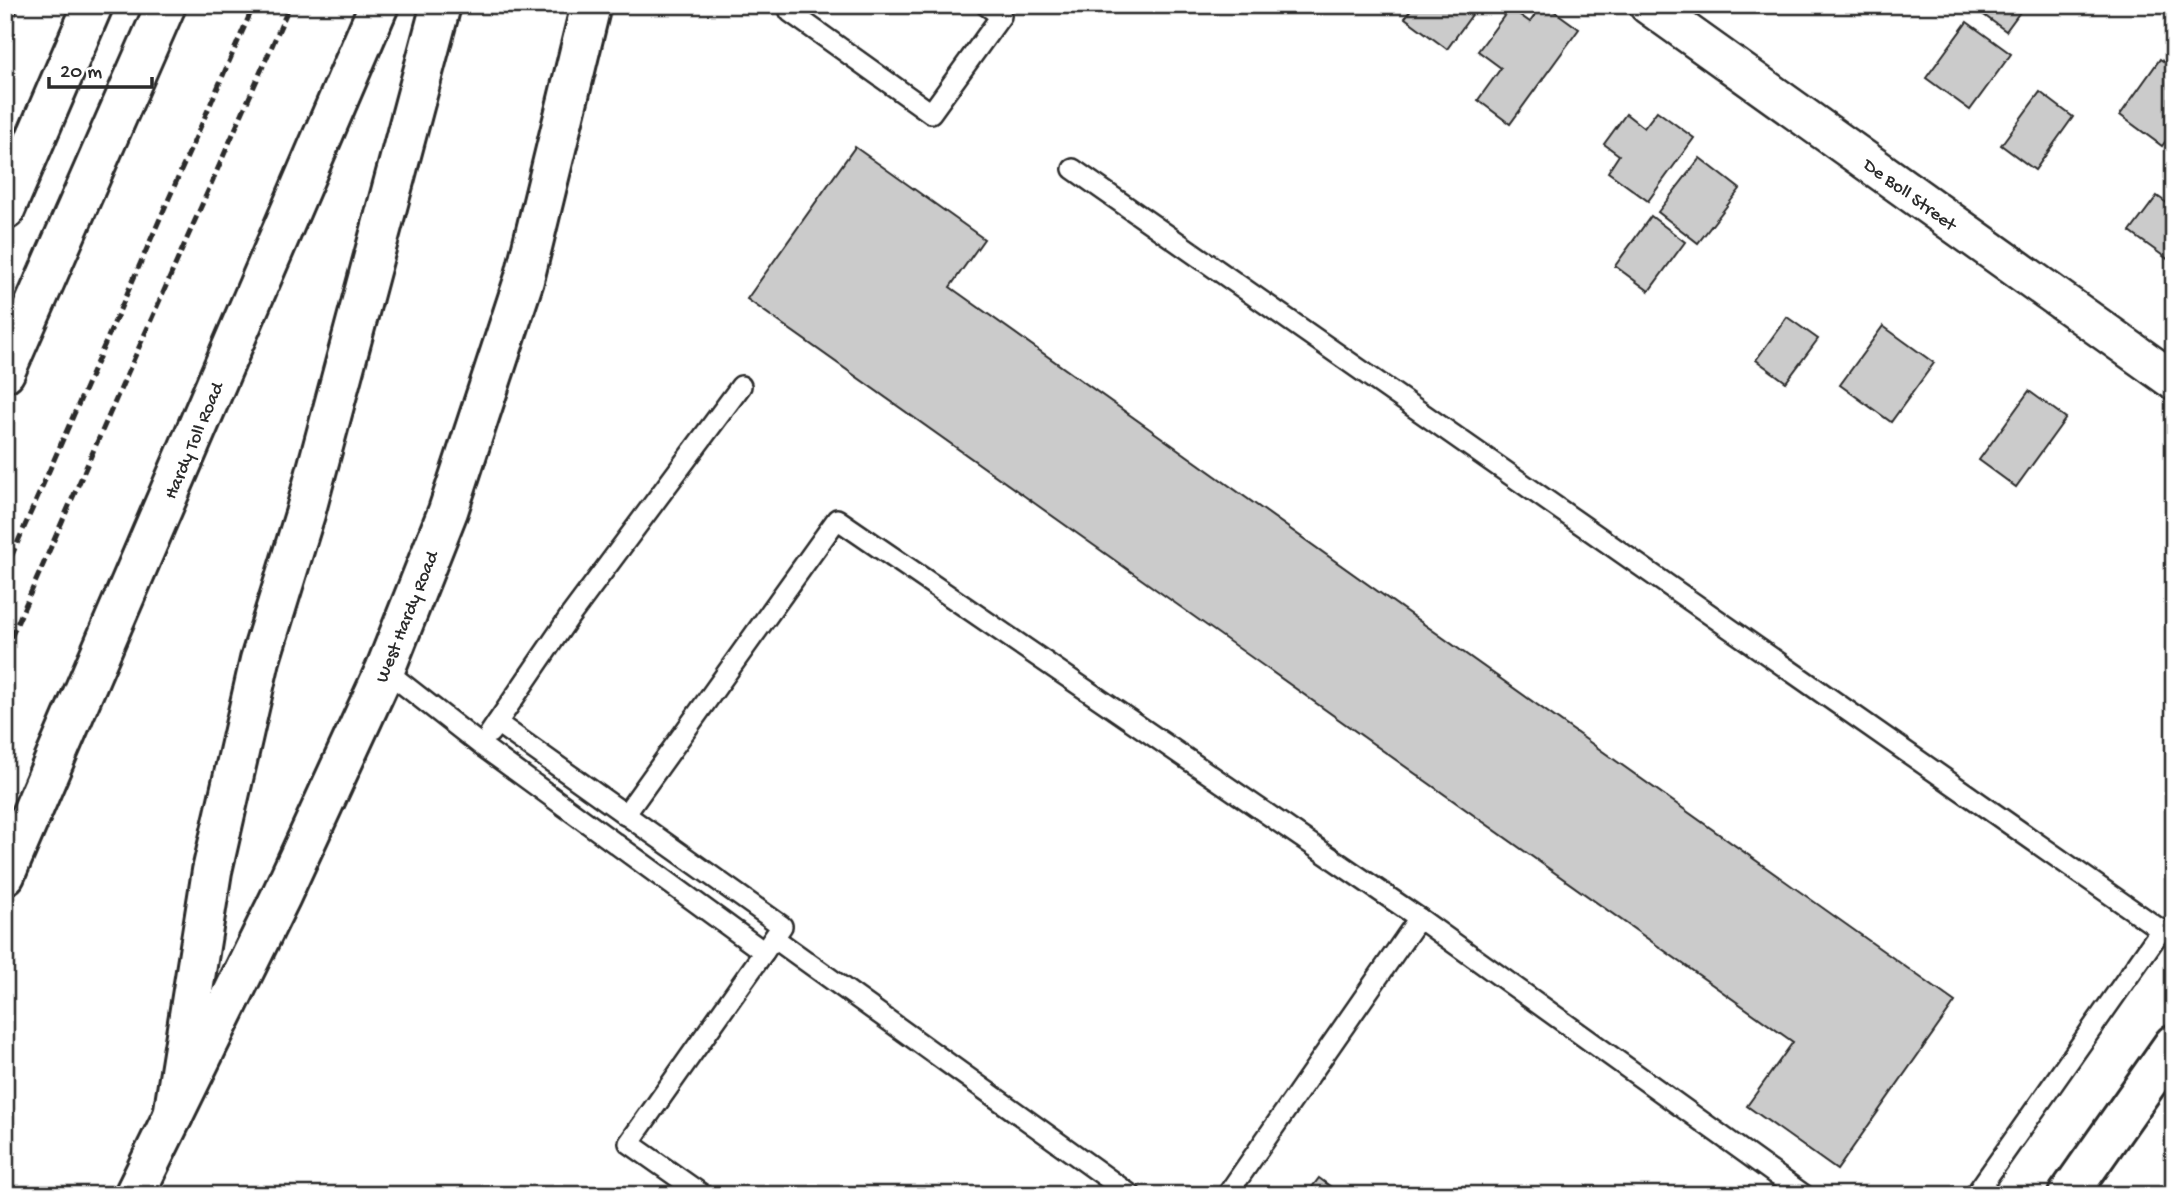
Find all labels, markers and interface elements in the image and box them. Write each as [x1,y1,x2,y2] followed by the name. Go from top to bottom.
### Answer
[49,46,152,90] scale bar
[60,61,102,86] text: 20 m
[1856,153,1962,239] street label: De Boll Street
[160,378,231,503] street label: Hardy Toll Road
[371,546,446,686] street label: West Hardy Road

